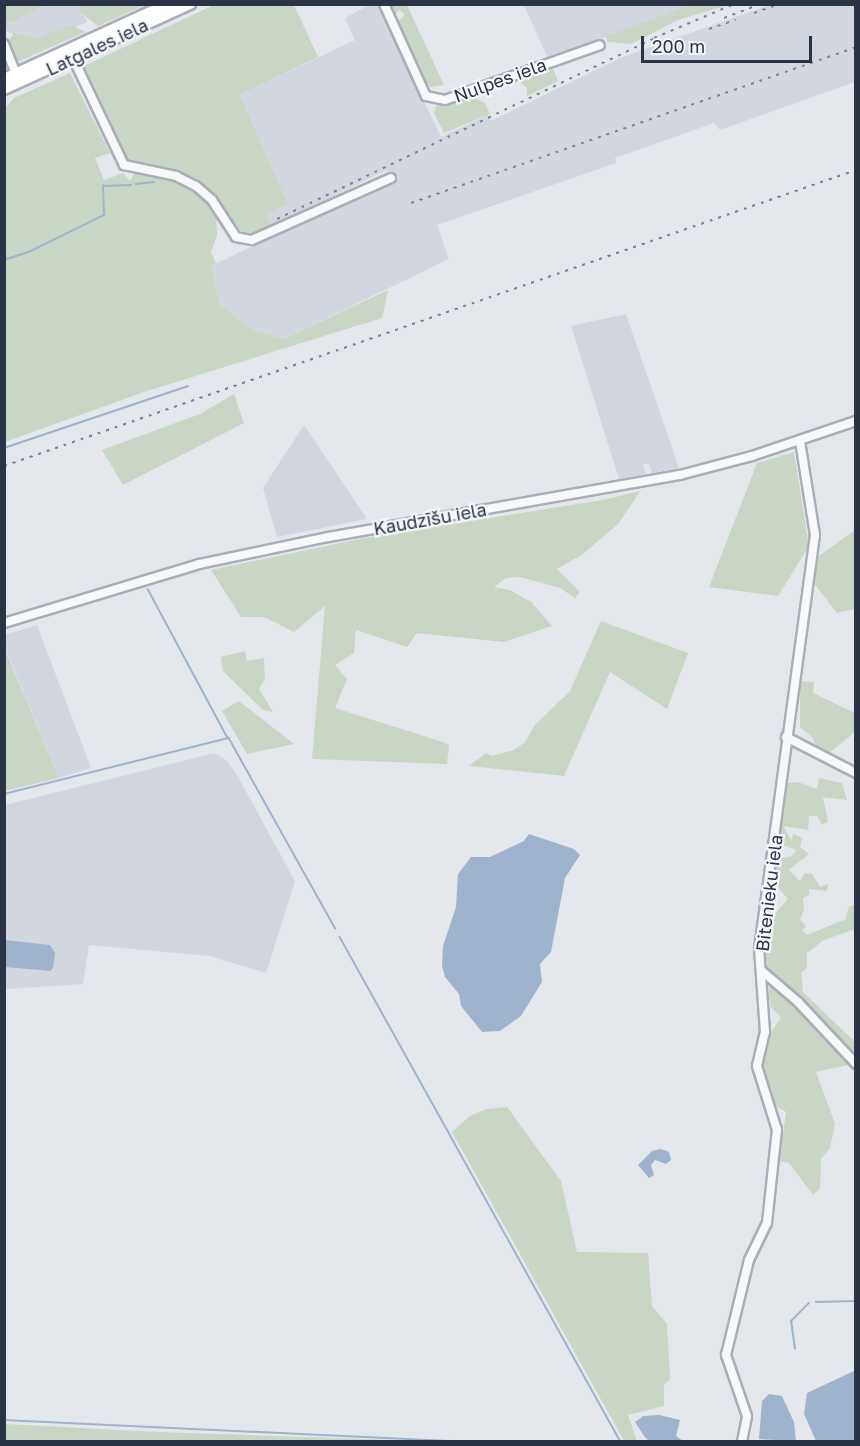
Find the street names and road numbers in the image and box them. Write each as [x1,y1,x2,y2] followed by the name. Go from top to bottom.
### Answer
[43,14,151,80] street label: Latgales iela
[451,53,549,107] street label: Nulpes iela
[372,498,488,540] street label: Kaudzīšu iela
[751,833,787,953] street label: Bitenieku iela

